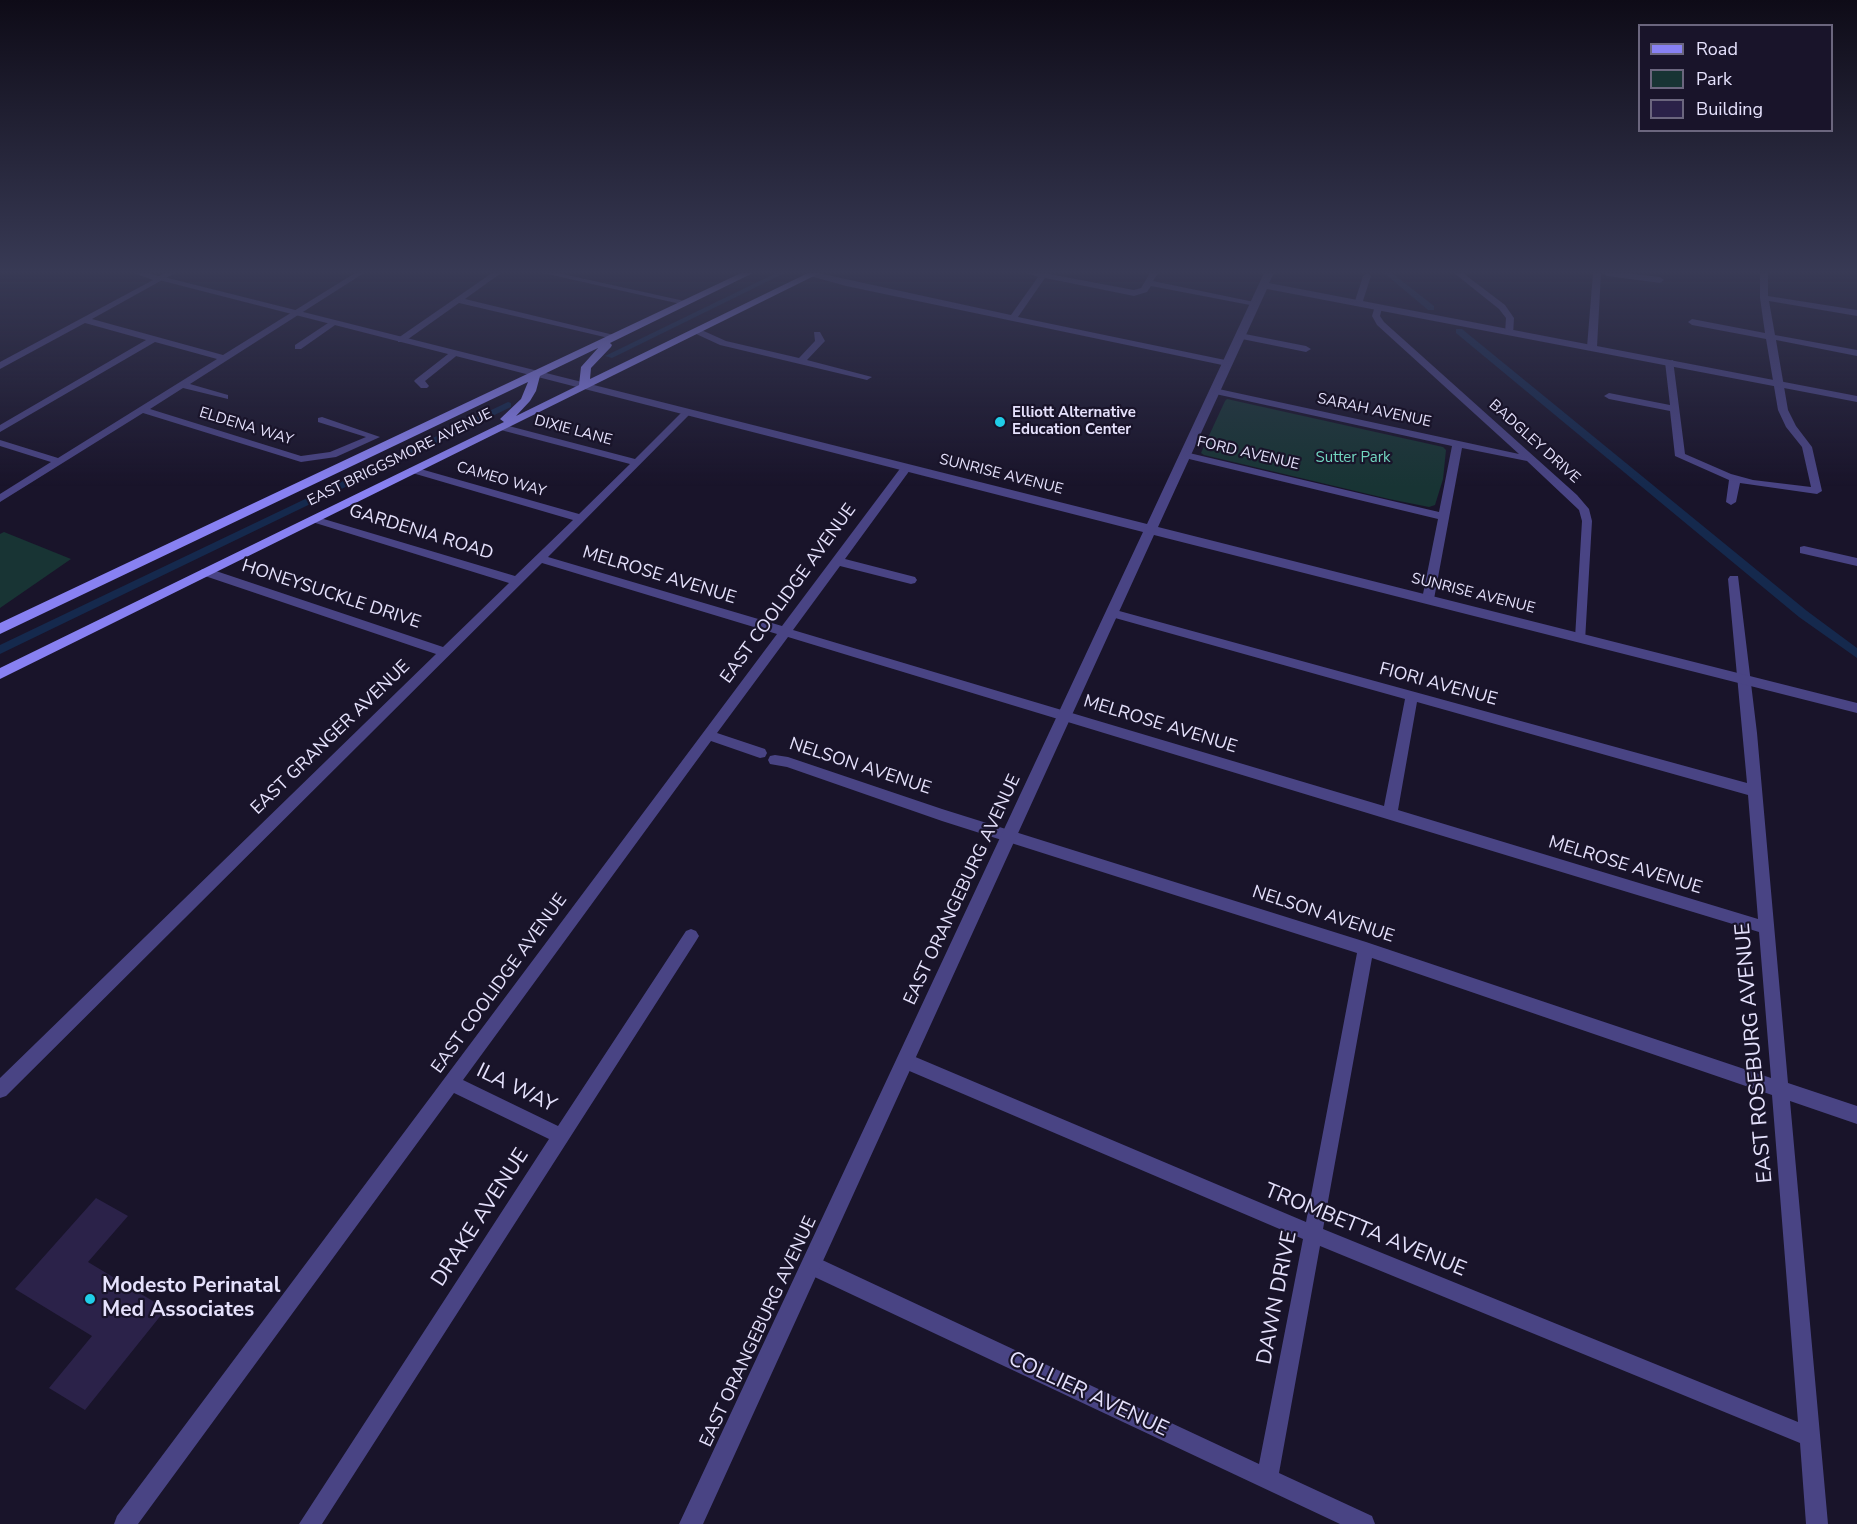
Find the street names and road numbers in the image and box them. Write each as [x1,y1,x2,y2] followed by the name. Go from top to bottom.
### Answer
[1315,390,1433,432] street label: SARAH AVENUE
[1485,396,1583,488] street label: BADGLEY DRIVE
[197,404,295,450] street label: ELDENA WAY
[305,405,495,511] street label: EAST BRIGGSMORE AVENUE
[532,412,614,450] street label: DIXIE LANE
[1195,433,1301,475] street label: FORD AVENUE
[937,451,1065,499] street label: SUNRISE AVENUE
[454,459,548,501] street label: CAMEO WAY
[717,500,861,688] street label: EAST COOLIDGE AVENUE
[346,501,496,565] street label: GARDENIA ROAD
[580,542,738,610] street label: MELROSE AVENUE
[239,556,423,634] street label: HONEYSUCKLE DRIVE
[1409,570,1537,618] street label: SUNRISE AVENUE
[247,656,415,820] street label: EAST GRANGER AVENUE
[1377,659,1499,711] street label: FIORI AVENUE
[1081,691,1239,759] street label: MELROSE AVENUE
[786,734,934,800] street label: NELSON AVENUE
[900,771,1026,1009] street label: EAST ORANGEBURG AVENUE
[1546,832,1704,900] street label: MELROSE AVENUE
[1249,882,1397,948] street label: NELSON AVENUE
[428,890,572,1078] street label: EAST COOLIDGE AVENUE
[1731,922,1779,1184] street label: EAST ROSEBURG AVENUE
[472,1059,560,1119] street label: ILA WAY
[427,1144,535,1292] street label: DRAKE AVENUE
[1260,1179,1470,1283] street label: TROMBETTA AVENUE
[696,1213,822,1451] street label: EAST ORANGEBURG AVENUE
[1253,1229,1303,1367] street label: DAWN DRIVE
[1004,1347,1172,1443] street label: COLLIER AVENUE

